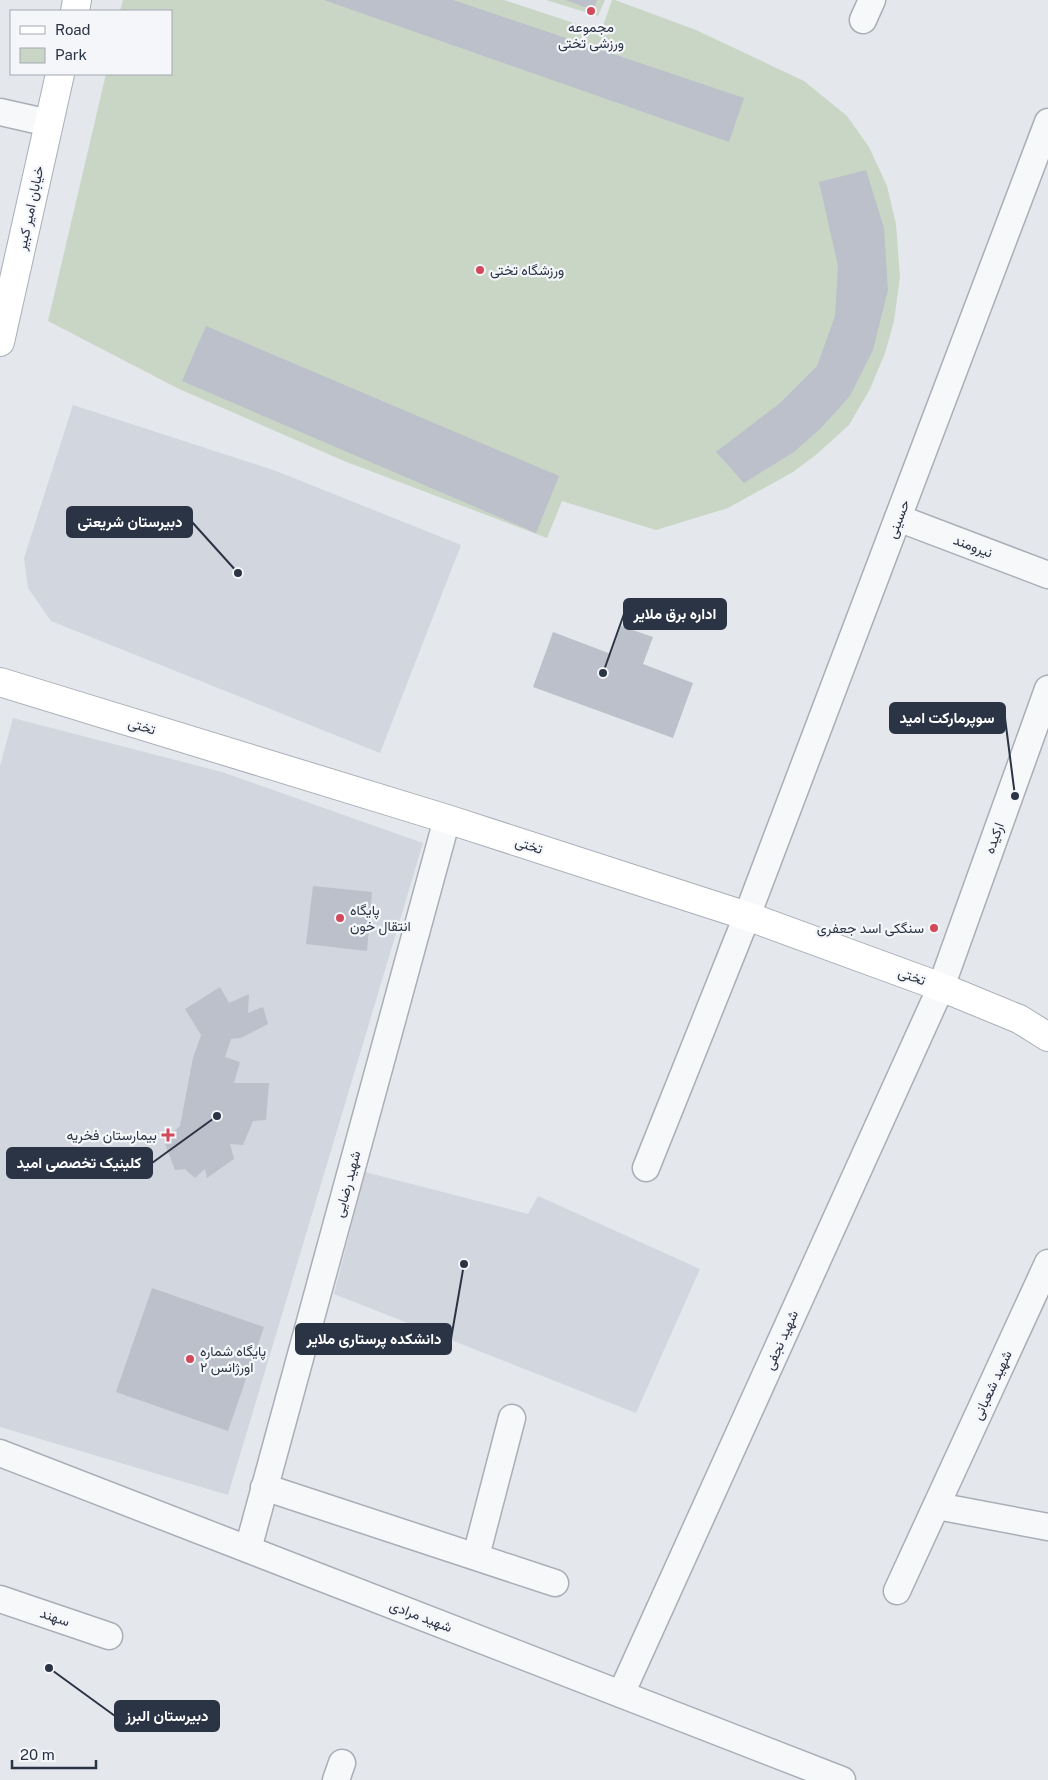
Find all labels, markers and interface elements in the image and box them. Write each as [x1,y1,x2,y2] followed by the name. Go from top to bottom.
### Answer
[585,5,597,17] marker: مجموعه ورزشی تختی
[10,10,172,75] legend
[558,19,624,52] place label: مجموعه ورزشی تختی
[55,21,91,38] text: Road
[55,46,87,63] text: Park
[13,164,48,253] street label: خیابان امیر کبیر
[490,262,564,279] place label: ورزشگاه تختی
[474,264,486,276] marker: ورزشگاه تختی
[883,497,914,541] street label: حسینی
[67,507,192,537] callout: دبیرستان شریعتی
[77,513,183,531] text: دبیرستان شریعتی
[951,531,995,562] street label: نیرومند
[624,599,726,629] callout: اداره برق ملایر
[633,605,716,623] text: اداره برق ملایر
[890,703,1005,733] callout: سوپرمارکت امید
[899,709,995,728] text: سوپرمارکت امید
[126,714,158,739] street label: تختی
[981,820,1008,856] street label: ارکیده
[513,833,545,858] street label: تختی
[350,902,411,936] place label: پایگاه انتقال خون
[334,912,346,924] marker: پایگاه انتقال خون
[817,920,924,937] place label: سنگکی اسد جعفری
[928,922,940,934] marker: سنگکی اسد جعفری
[896,964,928,989] street label: تختی
[66,1127,157,1144] place label: بیمارستان فخریه
[161,1128,175,1142] marker: بیمارستان فخریه
[7,1148,152,1178] callout: کلینیک تخصصی امید
[330,1149,365,1219] street label: شهید رضایی
[17,1154,142,1172] text: کلینیک تخصصی امید
[761,1308,802,1373] street label: شهید نجفی
[296,1324,451,1354] callout: دانشکده پرستاری ملایر
[305,1330,442,1349] text: دانشکده پرستاری ملایر
[200,1343,266,1376] place label: پایگاه شماره ۲ اورژانس
[969,1348,1016,1423] street label: شهید شعبانی
[184,1353,196,1365] marker: پایگاه شماره ۲ اورژانس
[387,1597,455,1636] street label: شهید مرادی
[38,1605,72,1630] street label: سهند
[115,1701,219,1731] callout: دبیرستان البرز
[124,1707,209,1725] text: دبیرستان البرز
[12,1738,96,1770] scale bar
[20,1746,55,1763] text: 20 m

